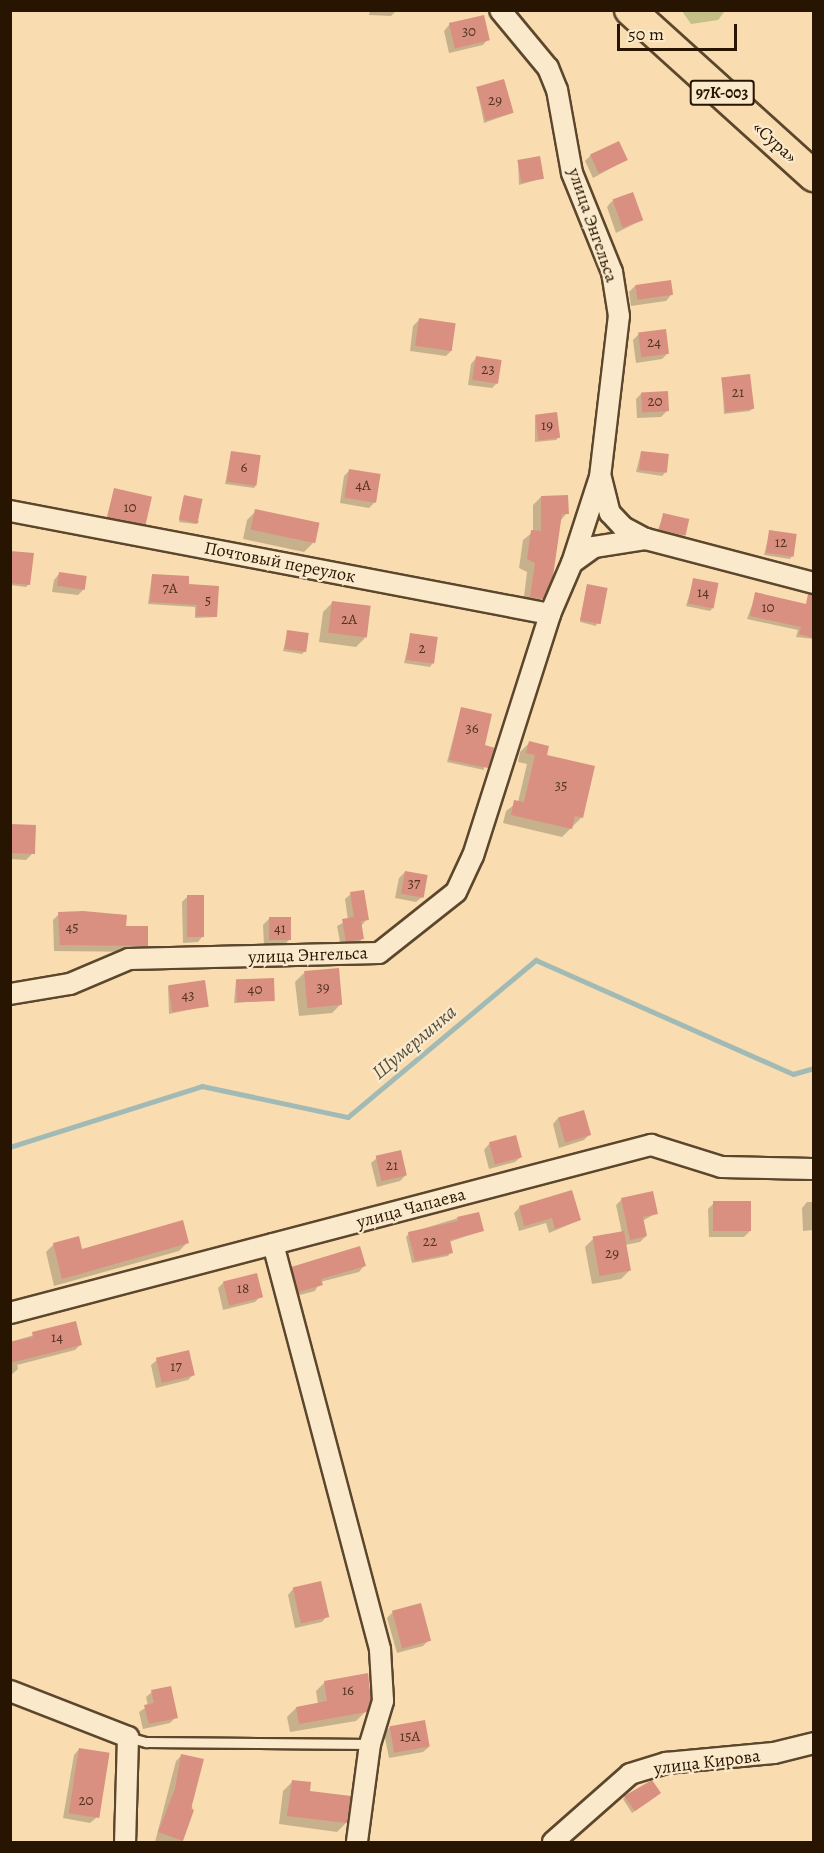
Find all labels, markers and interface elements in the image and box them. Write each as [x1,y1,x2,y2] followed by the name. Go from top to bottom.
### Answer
[620,12,740,50] scale bar
[628,22,664,46] text: 50 m
[462,23,476,41] house number: 30
[689,80,755,106] road number: 97К-003
[488,92,502,110] house number: 29
[748,116,802,168] street label: «Сура»
[563,165,623,285] street label: улица Энгельса
[647,334,661,352] house number: 24
[481,361,495,379] house number: 23
[732,384,744,402] house number: 21
[647,393,663,411] house number: 20
[541,417,553,435] house number: 19
[241,459,247,477] house number: 6
[355,477,371,495] house number: 4А
[123,499,137,517] house number: 10
[775,534,787,552] house number: 12
[203,537,357,587] street label: Почтовый переулок
[162,580,178,598] house number: 7А
[697,584,709,602] house number: 14
[205,592,211,610] house number: 5
[761,599,775,617] house number: 10
[341,611,357,629] house number: 2А
[418,640,426,658] house number: 2
[465,720,479,738] house number: 36
[555,777,567,795] house number: 35
[408,875,420,893] house number: 37
[65,919,79,937] house number: 45
[274,920,286,938] house number: 41
[248,942,368,968] street label: улица Энгельса
[316,979,330,997] house number: 39
[248,981,262,999] house number: 40
[181,987,195,1005] house number: 43
[367,1000,461,1084] water label: Шумерлинка
[386,1157,398,1175] house number: 21
[354,1183,468,1233] street label: улица Чапаева
[423,1233,437,1251] house number: 22
[605,1245,619,1263] house number: 29
[237,1280,249,1298] house number: 18
[51,1329,63,1347] house number: 14
[170,1358,182,1376] house number: 17
[342,1682,354,1700] house number: 16
[400,1728,420,1746] house number: 15А
[653,1745,761,1779] street label: улица Кирова
[78,1792,94,1810] house number: 20

